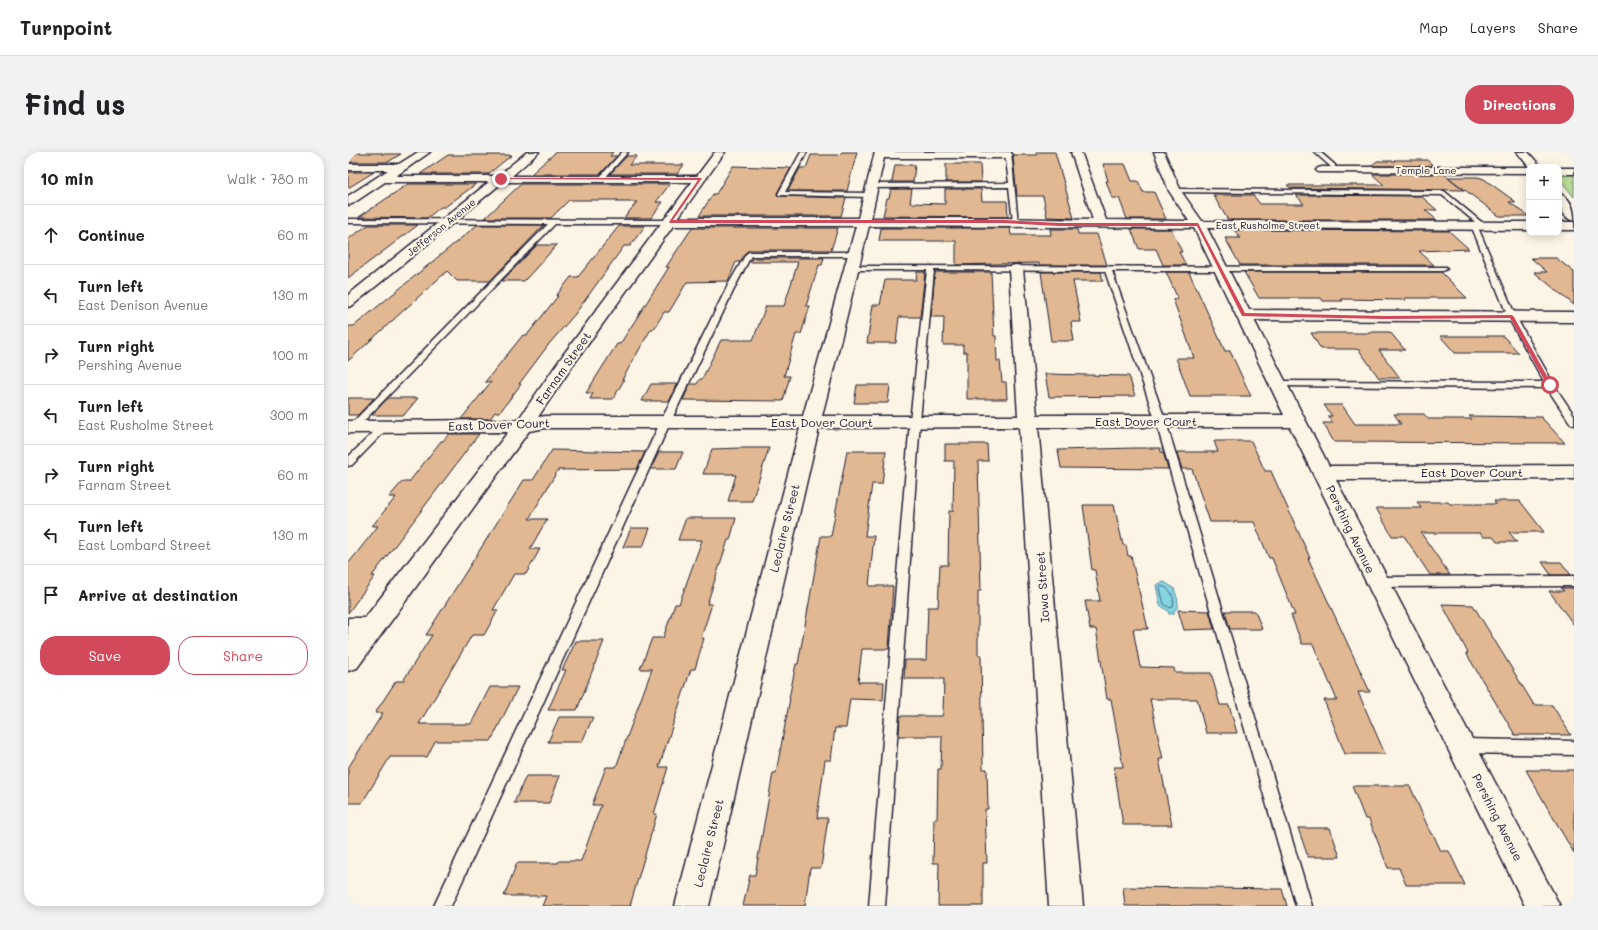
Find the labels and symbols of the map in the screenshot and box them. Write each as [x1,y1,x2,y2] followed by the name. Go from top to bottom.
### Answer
[1395,163,1457,177] street label: Temple Lane
[492,170,510,188] route end
[404,195,478,259] street label: Jefferson Avenue
[1216,218,1320,232] street label: East Rusholme Street
[532,328,594,408] street label: Farnam Street
[1541,376,1559,394] route start
[1095,413,1197,429] street label: East Dover Court
[448,414,550,434] street label: East Dover Court
[771,414,873,430] street label: East Dover Court
[1421,464,1523,480] street label: East Dover Court
[765,482,803,574] street label: Leclaire Street
[1323,482,1379,576] street label: Pershing Avenue
[1032,551,1052,623] street label: Iowa Street
[1469,771,1527,863] street label: Pershing Avenue
[689,797,727,889] street label: Leclaire Street

